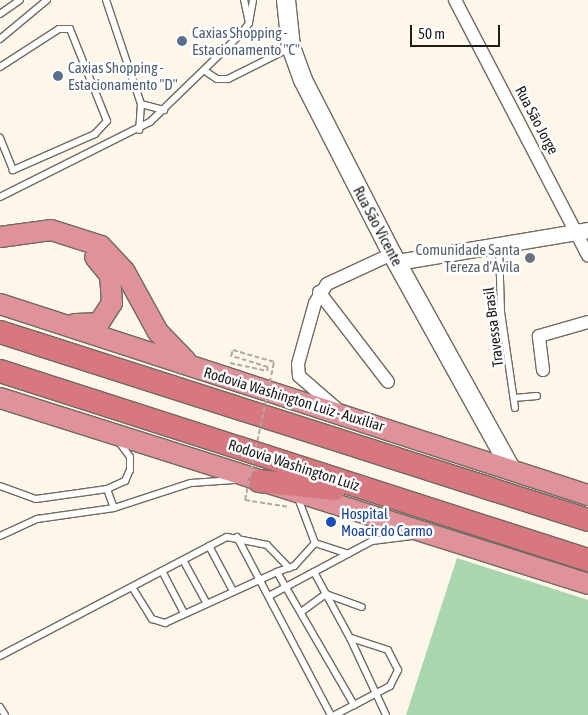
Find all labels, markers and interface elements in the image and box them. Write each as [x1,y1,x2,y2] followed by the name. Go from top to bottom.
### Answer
[413,15,503,47] scale bar
[192,23,300,58] place label: Caxias Shopping - Estacionamento "C"
[418,25,445,42] text: 50 m
[176,35,188,47] marker: Caxias Shopping - Estacionamento "C"
[68,58,178,93] place label: Caxias Shopping - Estacionamento "D"
[52,70,64,82] marker: Caxias Shopping - Estacionamento "D"
[511,83,563,157] street label: Rua São Jorge
[349,183,407,269] street label: Rua Sāo Vicente
[416,240,520,275] place label: Comunidade Santa Tereza d'Avila
[524,252,536,264] marker: Comunidade Santa Tereza d'Avila
[479,286,507,368] street label: Travessa Brasil
[202,363,386,435] street label: Rodovia Washington Luiz - Auxiliar
[226,435,362,495] street label: Rodovia Washington Luiz
[341,504,433,539] place label: Hospital Moacir do Carmo
[325,516,337,528] marker: Hospital Moacir do Carmo

